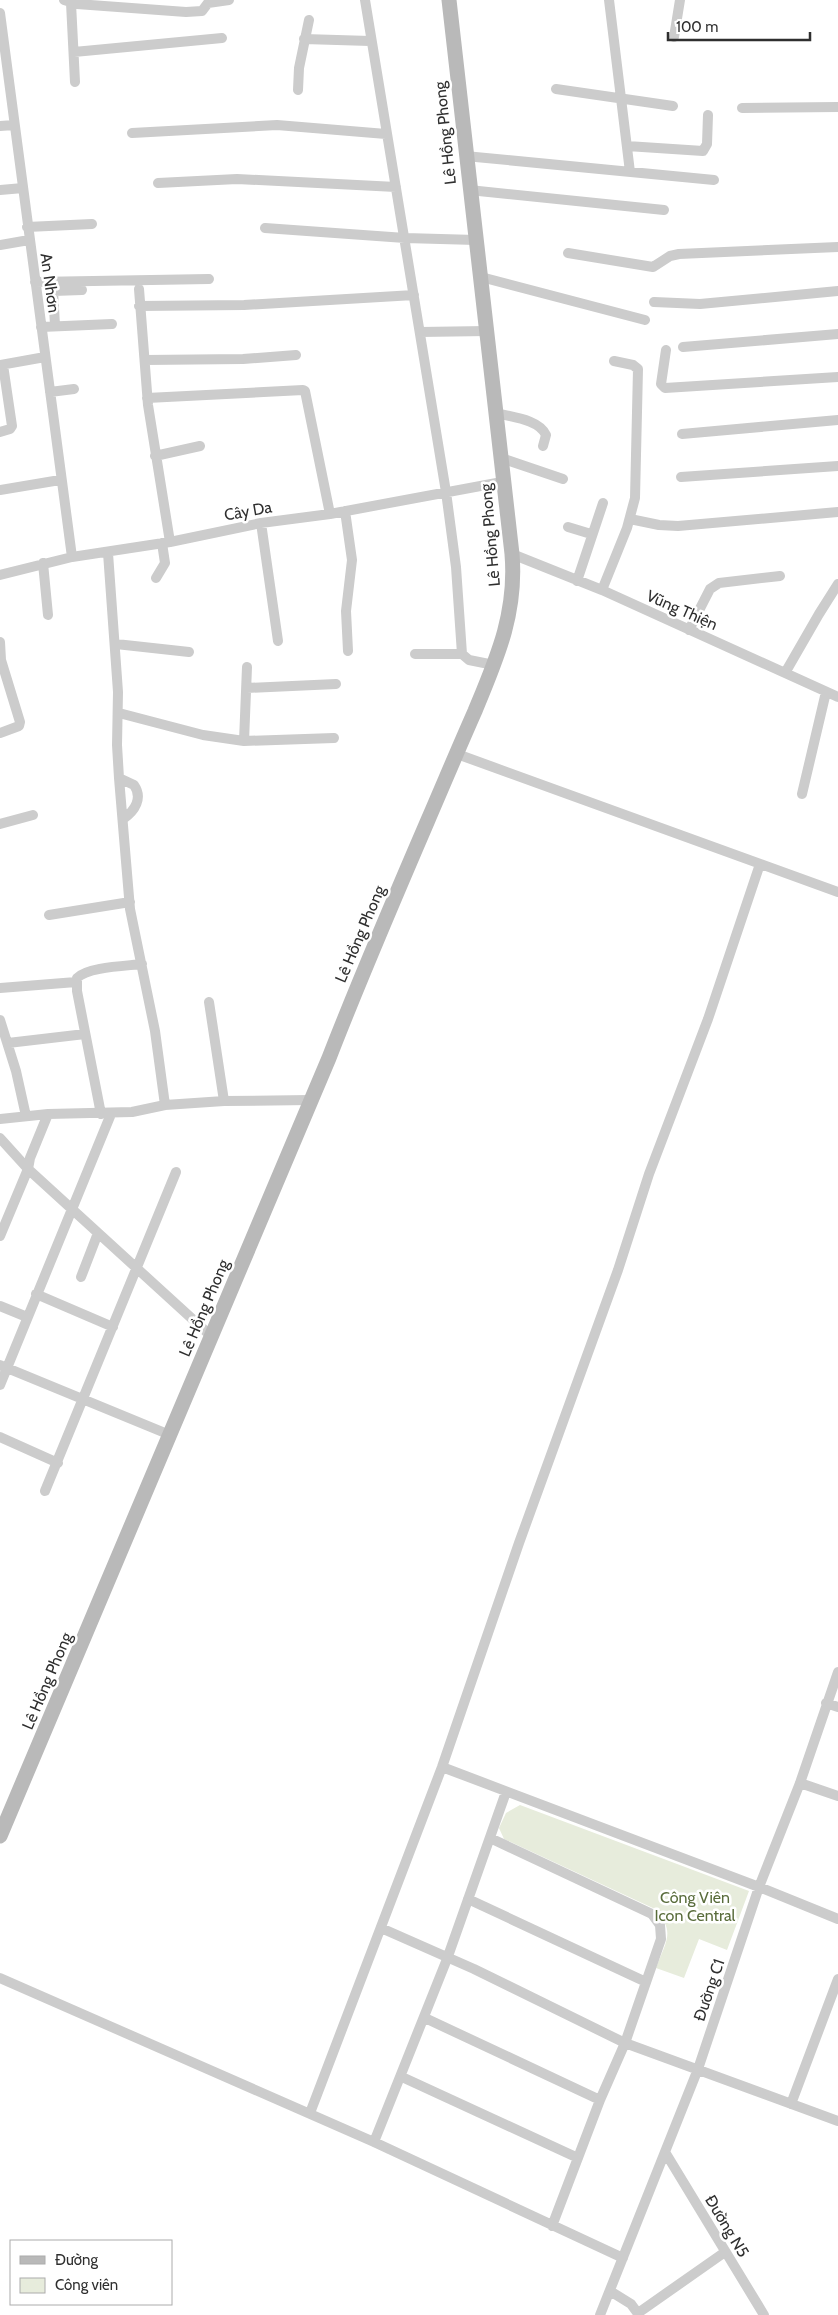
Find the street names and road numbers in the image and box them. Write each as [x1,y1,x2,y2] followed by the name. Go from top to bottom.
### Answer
[430,80,460,185] street label: Lê Hồng Phong
[36,252,64,314] street label: An Nhơn
[476,482,504,587] street label: Lê Hồng Phong
[223,497,274,525] street label: Cây Da
[644,586,720,634] street label: Vũng Thiện
[331,882,389,985] street label: Lê Hồng Phong
[175,1256,233,1359] street label: Lê Hồng Phong
[18,1629,76,1732] street label: Lê Hồng Phong
[690,1956,728,2024] street label: Đường C1
[701,2191,753,2261] street label: Đường N5

